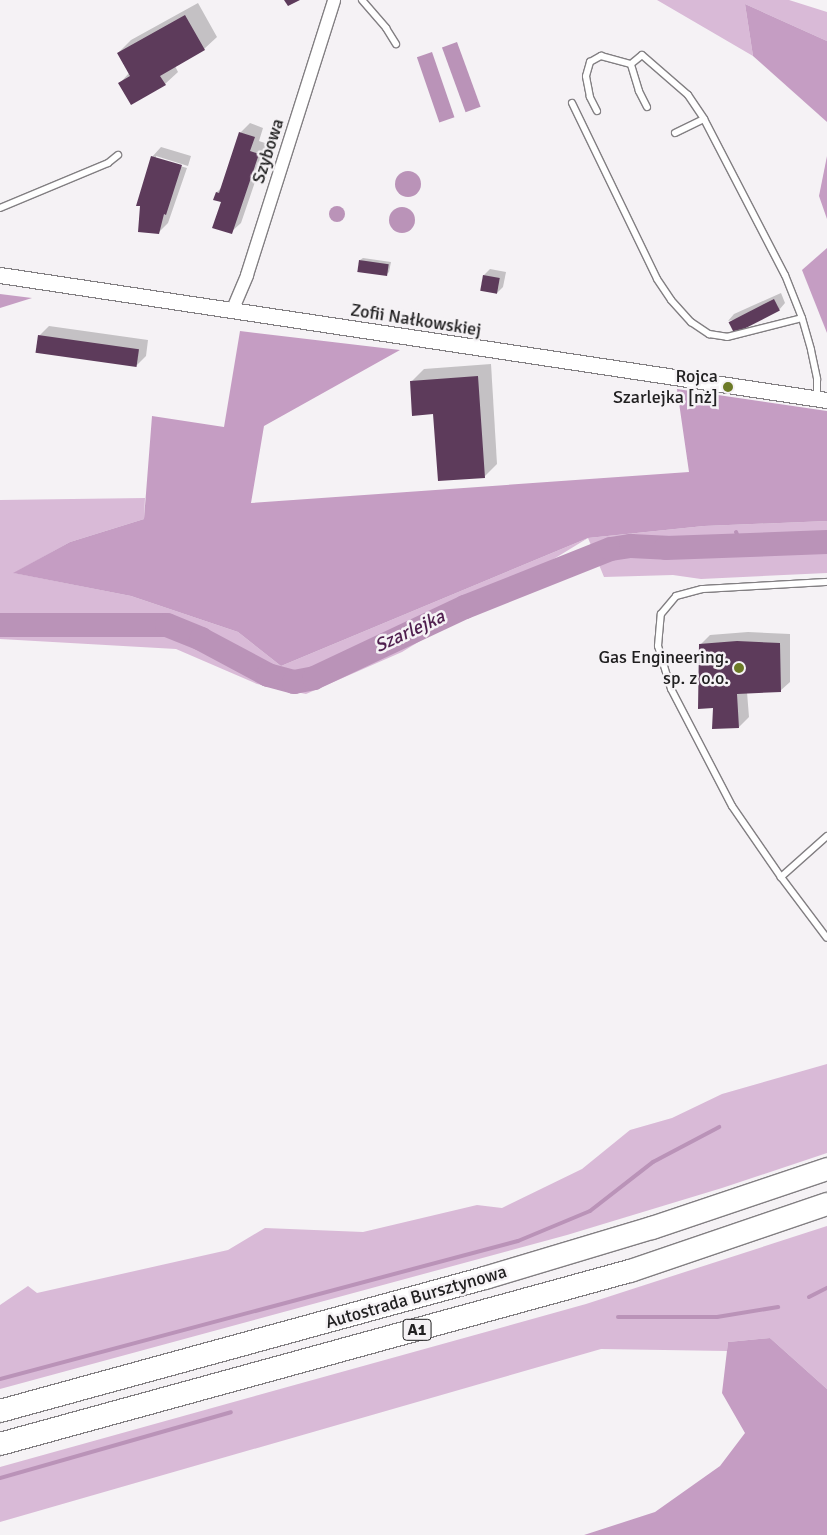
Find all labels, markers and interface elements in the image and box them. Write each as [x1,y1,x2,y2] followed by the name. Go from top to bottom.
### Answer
[247,116,289,186] street label: Szybowa
[349,299,483,341] street label: Zofii Nałkowskiej
[613,366,718,408] place label: Rojca Szarlejka [nż]
[722,381,734,393] marker: Rojca Szarlejka [nż]
[371,606,449,658] water label: Szarlejka
[598,647,729,690] place label: Gas Engineering. sp. z o.o.
[733,662,745,674] marker: Gas Engineering. sp. z o.o.
[323,1261,509,1333] street label: Autostrada Bursztynowa
[402,1316,432,1344] road number: A1

